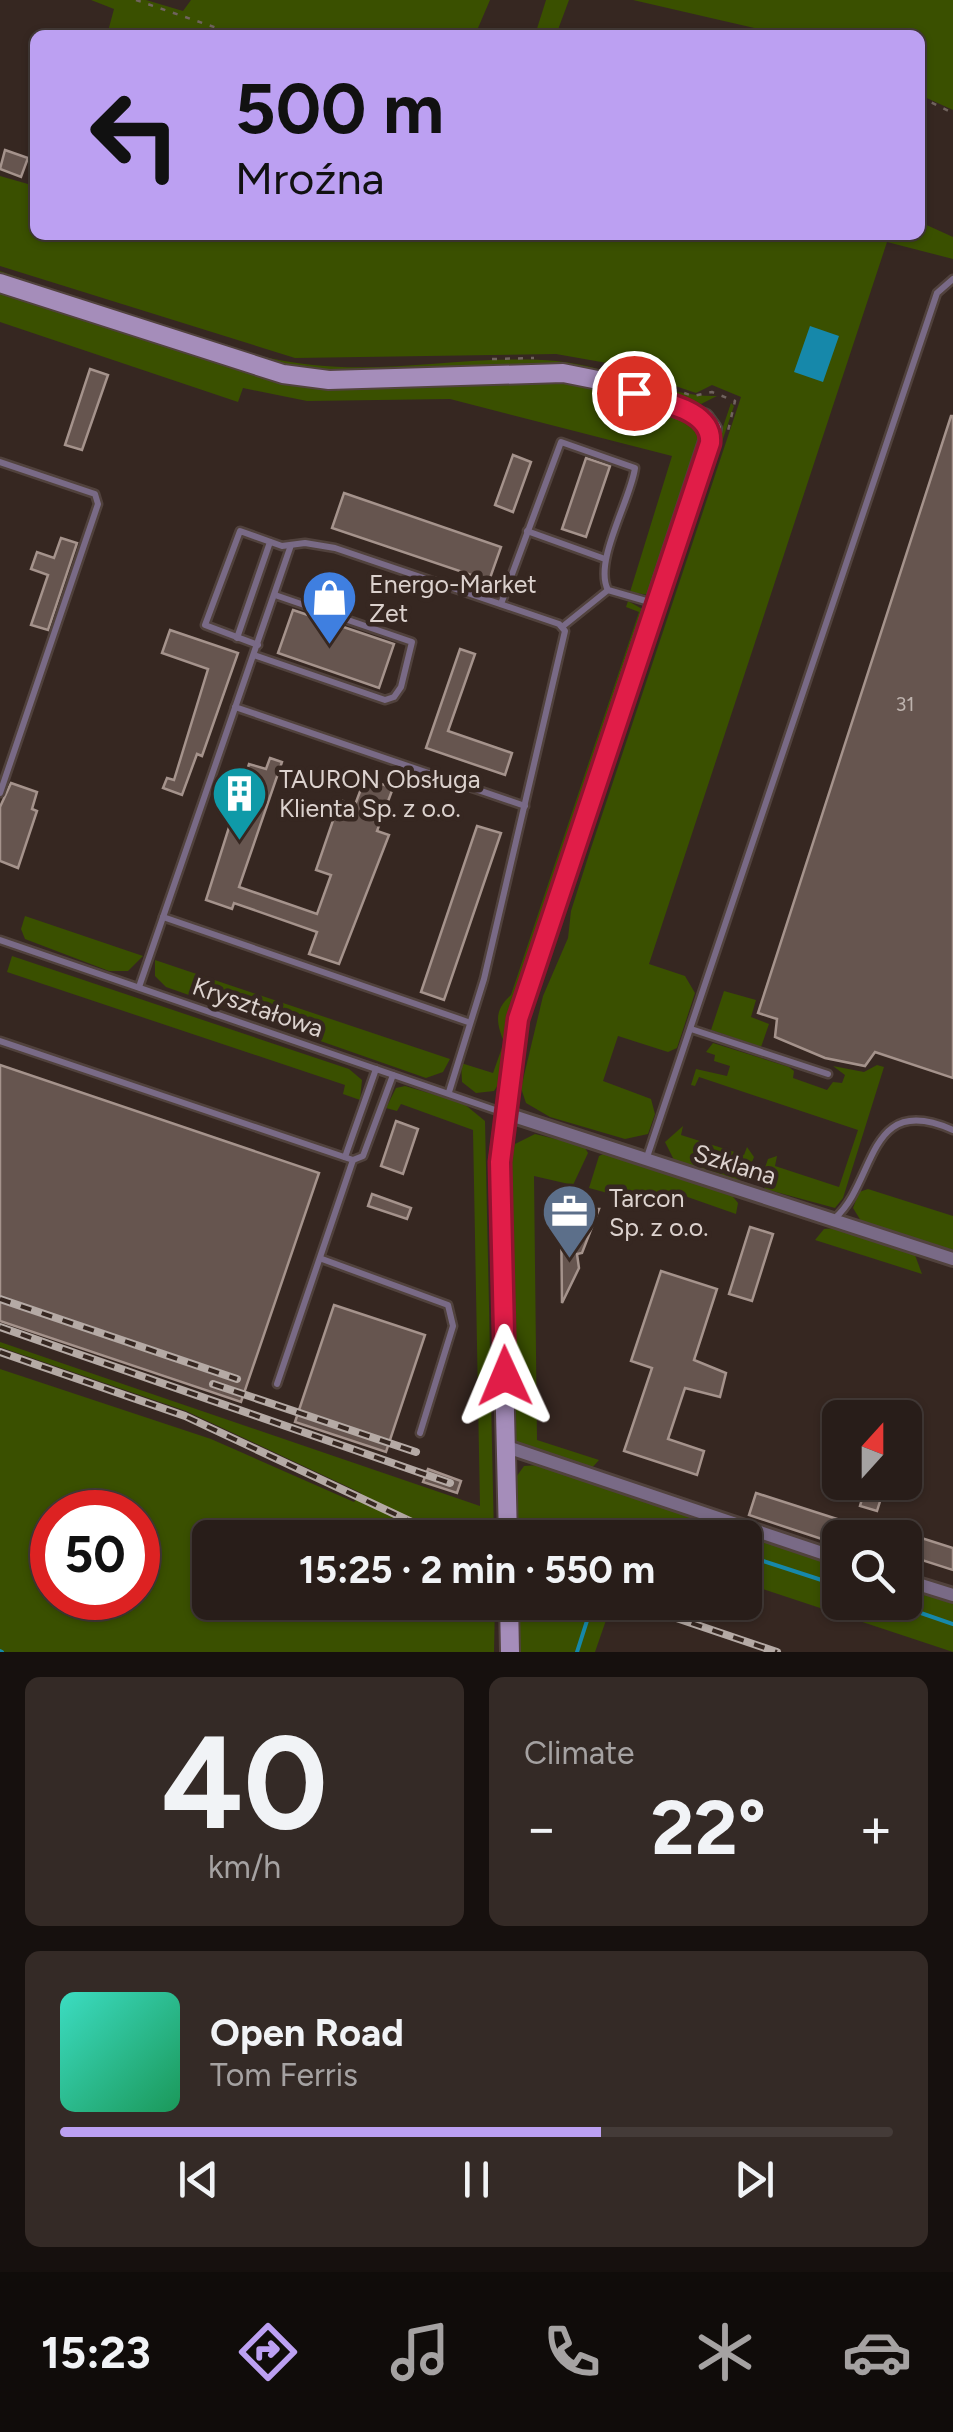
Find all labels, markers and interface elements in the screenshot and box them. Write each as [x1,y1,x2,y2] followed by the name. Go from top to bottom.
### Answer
[235,66,444,151] text: 500 m
[70,70,200,200] icon: left
[235,151,385,205] text: Mroźna
[592,351,677,436] pin
[607,366,662,421] icon: arrive
[300,568,360,647] shop icon: Energo-Market Zet
[369,569,537,628] place label: Energo-Market Zet
[895,692,915,716] house number: 31
[210,763,270,842] building icon: TAURON Obsługa Klienta Sp. z o.o.
[279,764,480,823] place label: TAURON Obsługa Klienta Sp. z o.o.
[189,971,327,1043] street label: Kryształowa
[690,1137,780,1191] street label: Szklana
[540,1182,600,1261] office icon: Tarcon Sp. z o.o.
[609,1183,708,1242] place label: Tarcon Sp. z o.o.
[453,1324,557,1428] position arrow
[822,1400,922,1500] north arrow
[822,1400,922,1620] map controls
[30,1490,160,1620] speed limit sign: 50
[822,1520,922,1620] button: search
[299,1547,655,1593] text: 15:25 · 2 min · 550 m
[161,1705,328,1861] text: 40
[524,1734,635,1772] text: Climate
[651,1783,766,1873] text: 22°
[524,1795,558,1861] text: −
[859,1795,893,1861] text: +
[208,1848,281,1886] text: km/h
[210,2010,404,2056] text: Open Road
[210,2056,358,2094] text: Tom Ferris
[171,2152,226,2207] icon: previous
[449,2152,504,2207] icon: pause
[727,2152,782,2207] icon: next
[233,2317,303,2387] icon: directions
[385,2317,455,2387] icon: music
[537,2317,607,2387] icon: phone
[690,2317,760,2387] icon: climate
[842,2317,912,2387] icon: car
[41,2325,151,2379] text: 15:23

